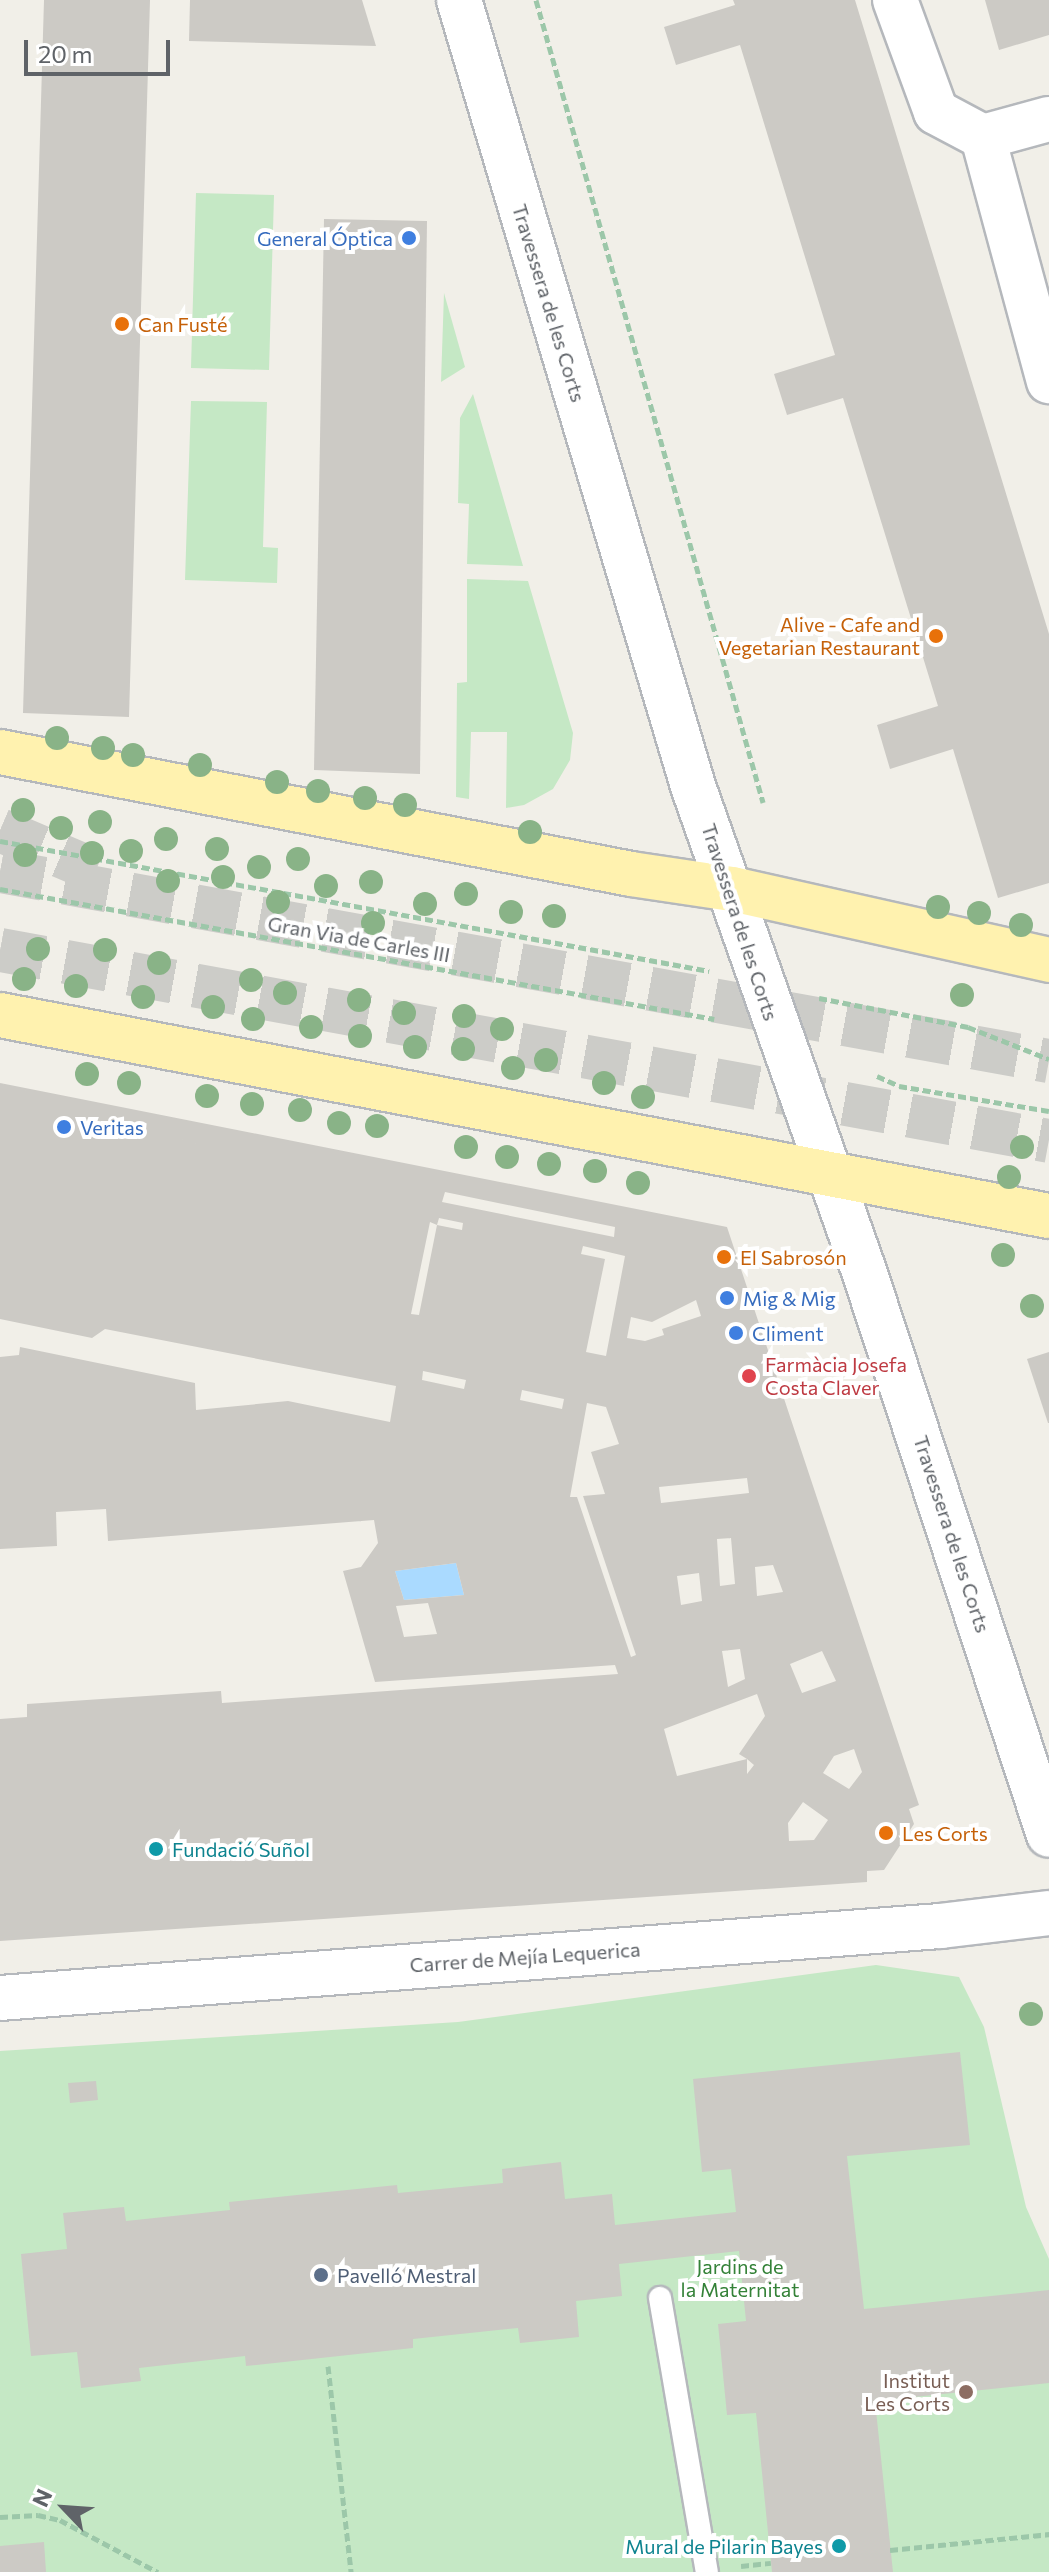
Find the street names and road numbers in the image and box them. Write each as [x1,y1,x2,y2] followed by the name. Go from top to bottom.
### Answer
[507,201,591,405] street label: Travessera de les Corts
[697,820,783,1024] street label: Travessera de les Corts
[266,911,452,967] street label: Gran Via de Carles III
[909,1432,995,1636] street label: Travessera de les Corts
[409,1937,641,1977] street label: Carrer de Mejía Lequerica

